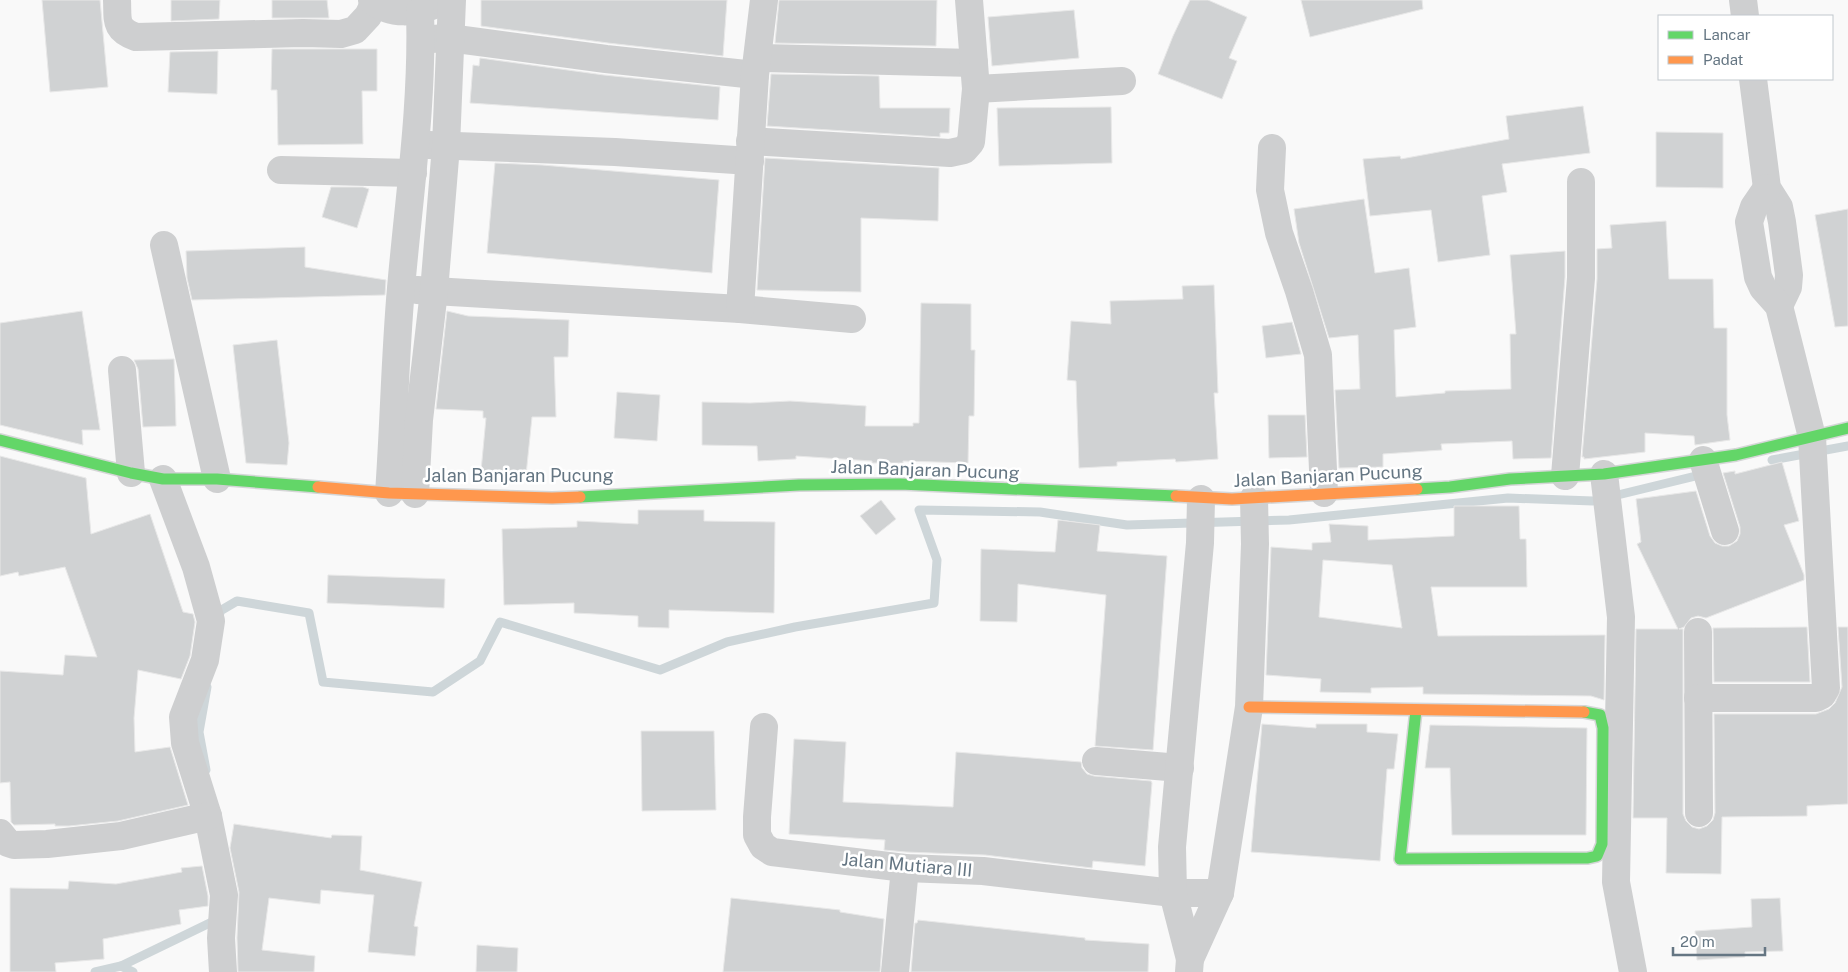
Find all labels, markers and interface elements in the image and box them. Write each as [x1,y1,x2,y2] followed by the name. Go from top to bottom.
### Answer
[1658,15,1833,80] legend
[1703,26,1751,43] text: Lancar
[1703,51,1744,68] text: Padat
[830,456,1020,483] street label: Jalan Banjaran Pucung
[1233,460,1423,491] street label: Jalan Banjaran Pucung
[424,465,614,486] street label: Jalan Banjaran Pucung
[841,848,973,881] street label: Jalan Mutiara III
[1673,924,1766,956] scale bar
[1680,933,1715,950] text: 20 m

